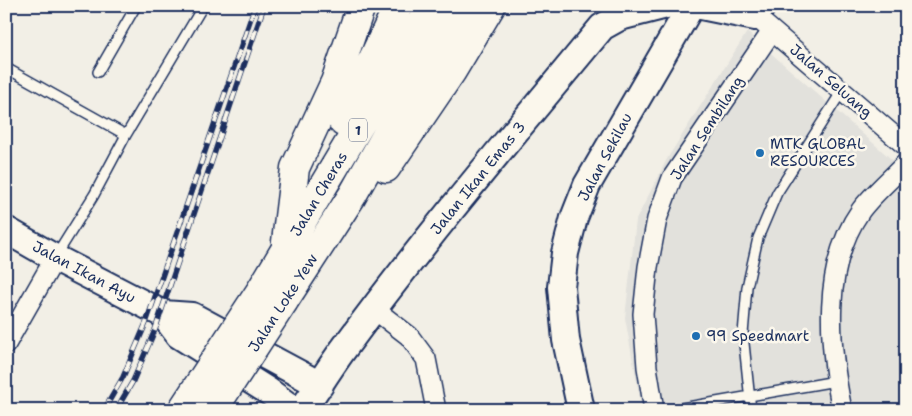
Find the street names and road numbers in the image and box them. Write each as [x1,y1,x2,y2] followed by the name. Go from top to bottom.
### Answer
[786,40,876,122] street label: Jalan Seluang
[666,72,748,184] street label: Jalan Sembilang
[573,109,637,205] street label: Jalan Sekilau
[426,117,530,239] street label: Jalan Ikan Emas 3
[349,118,367,142] road number: 1
[286,148,352,240] street label: Jalan Cheras
[29,236,139,308] street label: Jalan Ikan Ayu
[244,250,322,356] street label: Jalan Loke Yew

